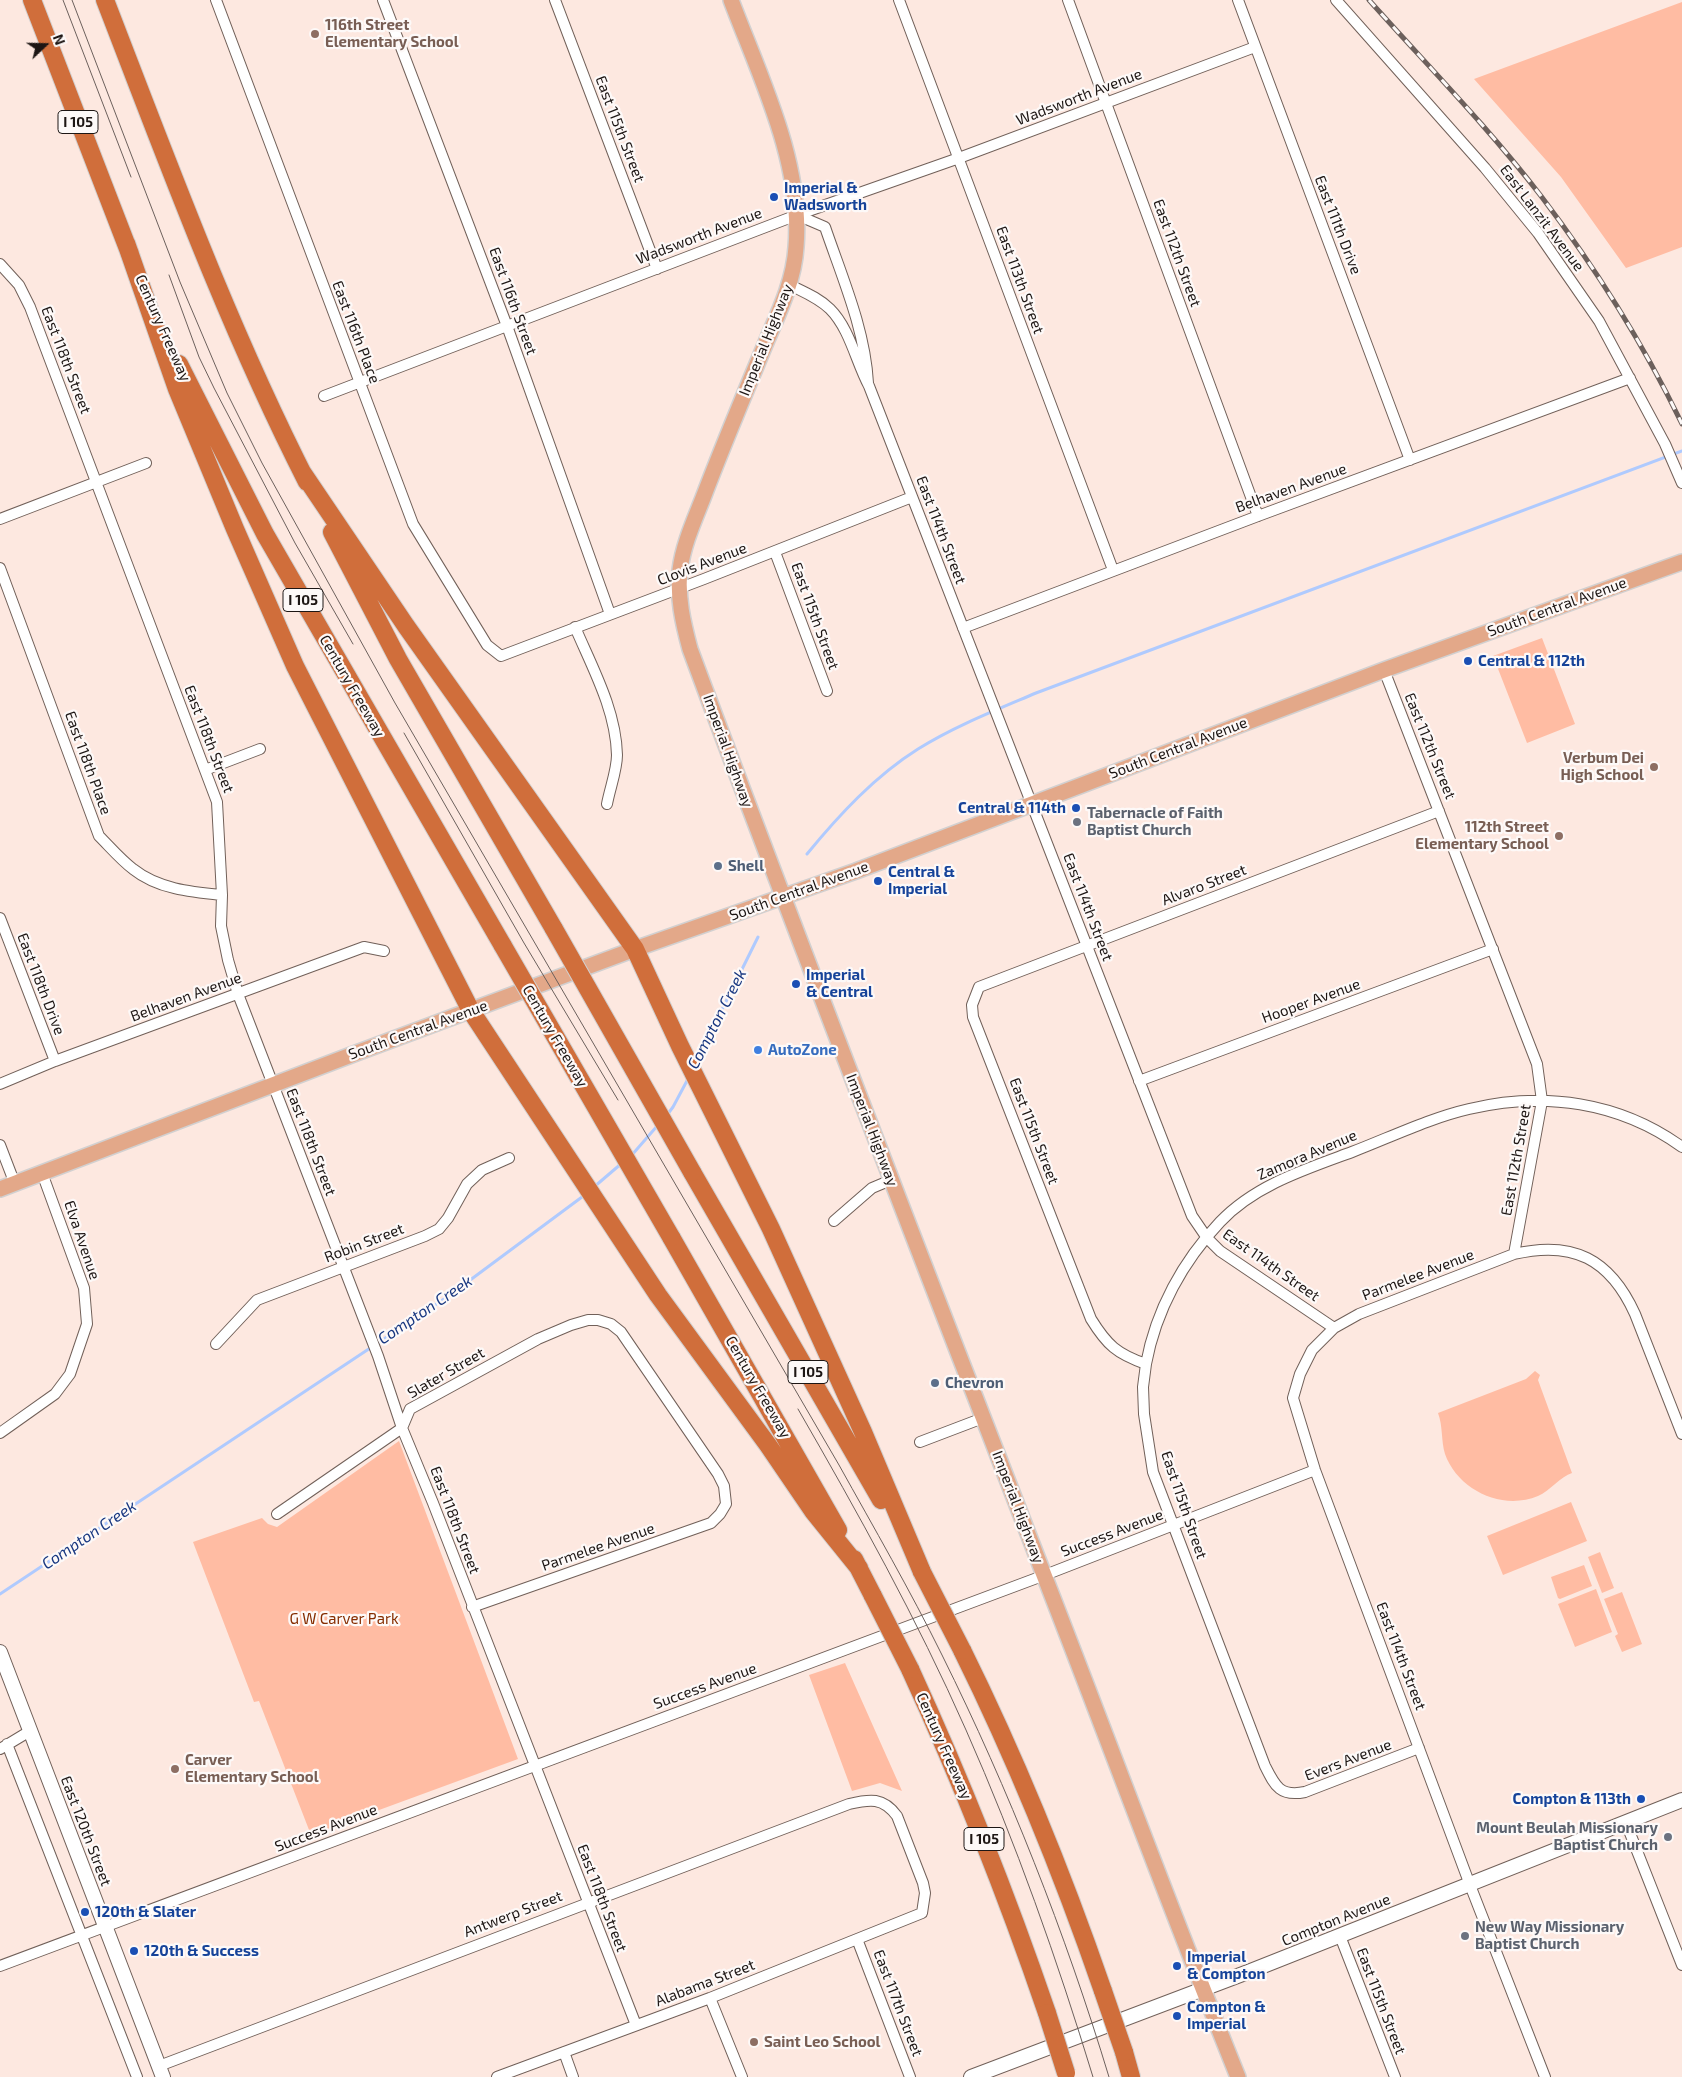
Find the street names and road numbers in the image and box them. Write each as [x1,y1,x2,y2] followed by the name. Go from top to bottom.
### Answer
[1014,65,1144,129] street label: Wadsworth Avenue
[591,73,649,185] street label: East 115th Street
[58,110,98,134] road number: I 105
[1496,161,1588,275] street label: East Lanzit Avenue
[1311,173,1365,277] street label: East 111th Drive
[1149,197,1205,309] street label: East 112th Street
[634,204,764,268] street label: Wadsworth Avenue
[992,224,1048,336] street label: East 113th Street
[485,245,541,357] street label: East 116th Street
[131,272,195,384] street label: Century Freeway
[328,278,384,386] street label: East 116th Place
[735,282,797,398] street label: Imperial Highway
[37,304,95,416] street label: East 118th Street
[1233,460,1349,516] street label: Belhaven Avenue
[912,474,970,586] street label: East 114th Street
[655,539,749,589] street label: Clovis Avenue
[787,560,843,672] street label: East 115th Street
[1485,573,1629,641] street label: South Central Avenue
[283,588,323,612] road number: I 105
[315,632,389,740] street label: Century Freeway
[180,683,238,795] street label: East 118th Street
[1400,690,1460,802] street label: East 112th Street
[699,692,757,810] street label: Imperial Highway
[61,709,115,817] street label: East 118th Place
[1106,713,1250,783] street label: South Central Avenue
[1059,851,1117,963] street label: East 114th Street
[727,857,871,925] street label: South Central Avenue
[1159,861,1249,909] street label: Alvaro Street
[13,930,69,1038] street label: East 118th Drive
[128,969,244,1025] street label: Belhaven Avenue
[1259,975,1363,1027] street label: Hooper Avenue
[518,982,592,1090] street label: Century Freeway
[346,996,490,1064] street label: South Central Avenue
[842,1071,902,1189] street label: Imperial Highway
[1005,1075,1063,1187] street label: East 115th Street
[282,1086,340,1198] street label: East 118th Street
[1497,1103,1535,1217] street label: East 112th Street
[1255,1126,1359,1184] street label: Zamora Avenue
[60,1198,104,1282] street label: Elva Avenue
[322,1220,406,1266] street label: Robin Street
[1219,1225,1323,1305] street label: East 114th Street
[1360,1245,1476,1305] street label: Parmelee Avenue
[721,1333,795,1441] street label: Century Freeway
[404,1344,488,1402] street label: Slater Street
[788,1360,828,1384] road number: I 105
[988,1448,1048,1566] street label: Imperial Highway
[1157,1449,1211,1561] street label: East 115th Street
[426,1464,484,1576] street label: East 118th Street
[1058,1505,1166,1561] street label: Success Avenue
[539,1519,657,1575] street label: Parmelee Avenue
[1372,1600,1430,1712] street label: East 114th Street
[651,1659,759,1713] street label: Success Avenue
[912,1690,976,1802] street label: Century Freeway
[1302,1735,1394,1785] street label: Evers Avenue
[57,1774,115,1888] street label: East 120th Street
[272,1800,380,1856] street label: Success Avenue
[964,1828,1004,1850] road number: I 105
[573,1842,631,1954] street label: East 118th Street
[461,1887,565,1941] street label: Antwerp Street
[1279,1890,1393,1950] street label: Compton Avenue
[1352,1945,1410,2057] street label: East 115th Street
[869,1947,927,2059] street label: East 117th Street
[653,1956,757,2010] street label: Alabama Street

